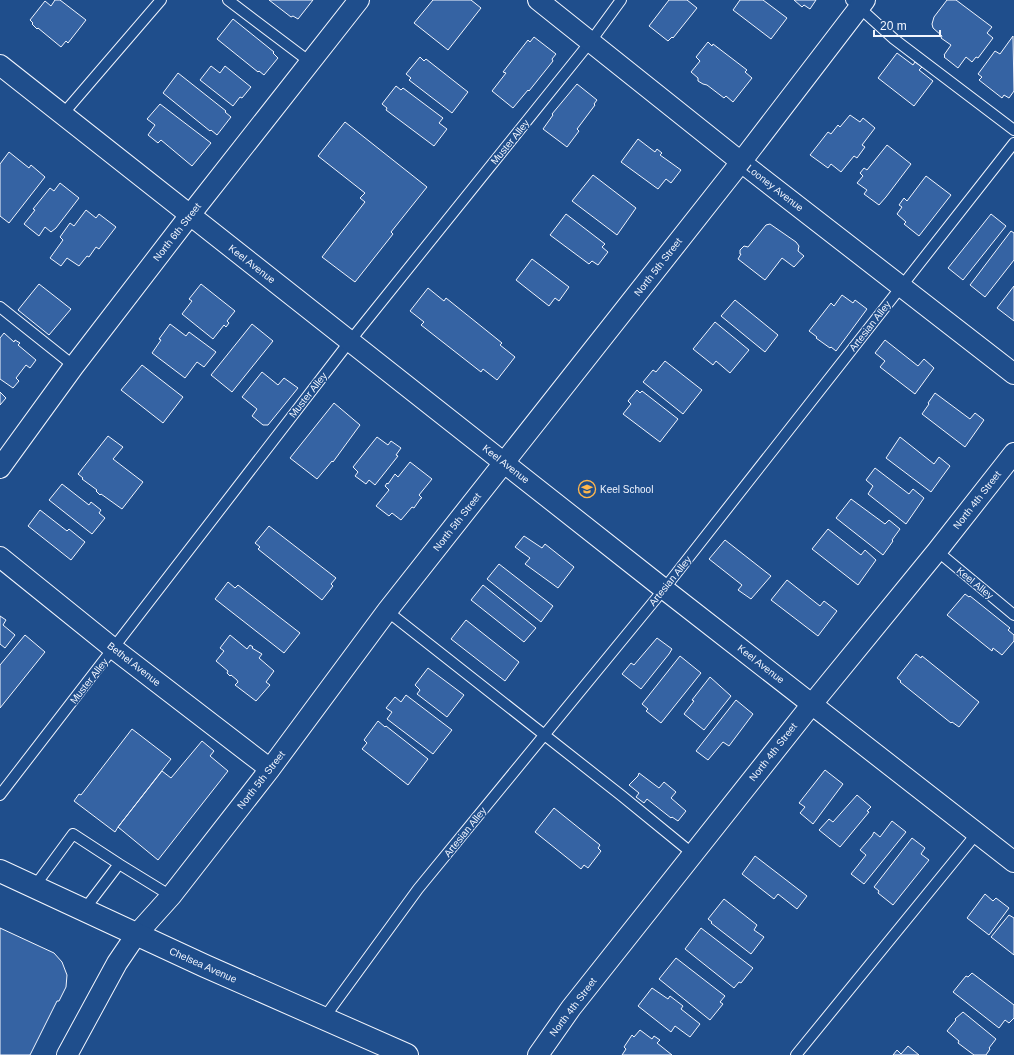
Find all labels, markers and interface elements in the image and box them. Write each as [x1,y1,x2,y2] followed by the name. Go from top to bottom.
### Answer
[874,12,940,38] scale bar
[880,19,907,33] text: 20 m
[489,117,531,167] street label: Muster Alley
[745,162,806,214] street label: Looney Avenue
[151,201,203,263] street label: North 6th Street
[632,236,684,298] street label: North 5th Street
[227,242,278,286] street label: Keel Avenue
[847,299,893,353] street label: Artesian Alley
[287,370,329,420] street label: Muster Alley
[481,442,532,486] street label: Keel Avenue
[951,469,1003,531] street label: North 4th Street
[577,479,597,499] school or university icon: Keel School
[600,484,653,495] place label: Keel School
[431,491,483,553] street label: North 5th Street
[647,554,693,608] street label: Artesian Alley
[954,565,996,601] street label: Keel Alley
[105,640,163,688] street label: Bethel Avenue
[736,642,787,686] street label: Keel Avenue
[68,656,110,706] street label: Muster Alley
[747,721,799,783] street label: North 4th Street
[235,749,287,811] street label: North 5th Street
[442,805,488,859] street label: Artesian Alley
[168,945,239,985] street label: Chelsea Avenue
[547,975,599,1038] street label: North 4th Street

